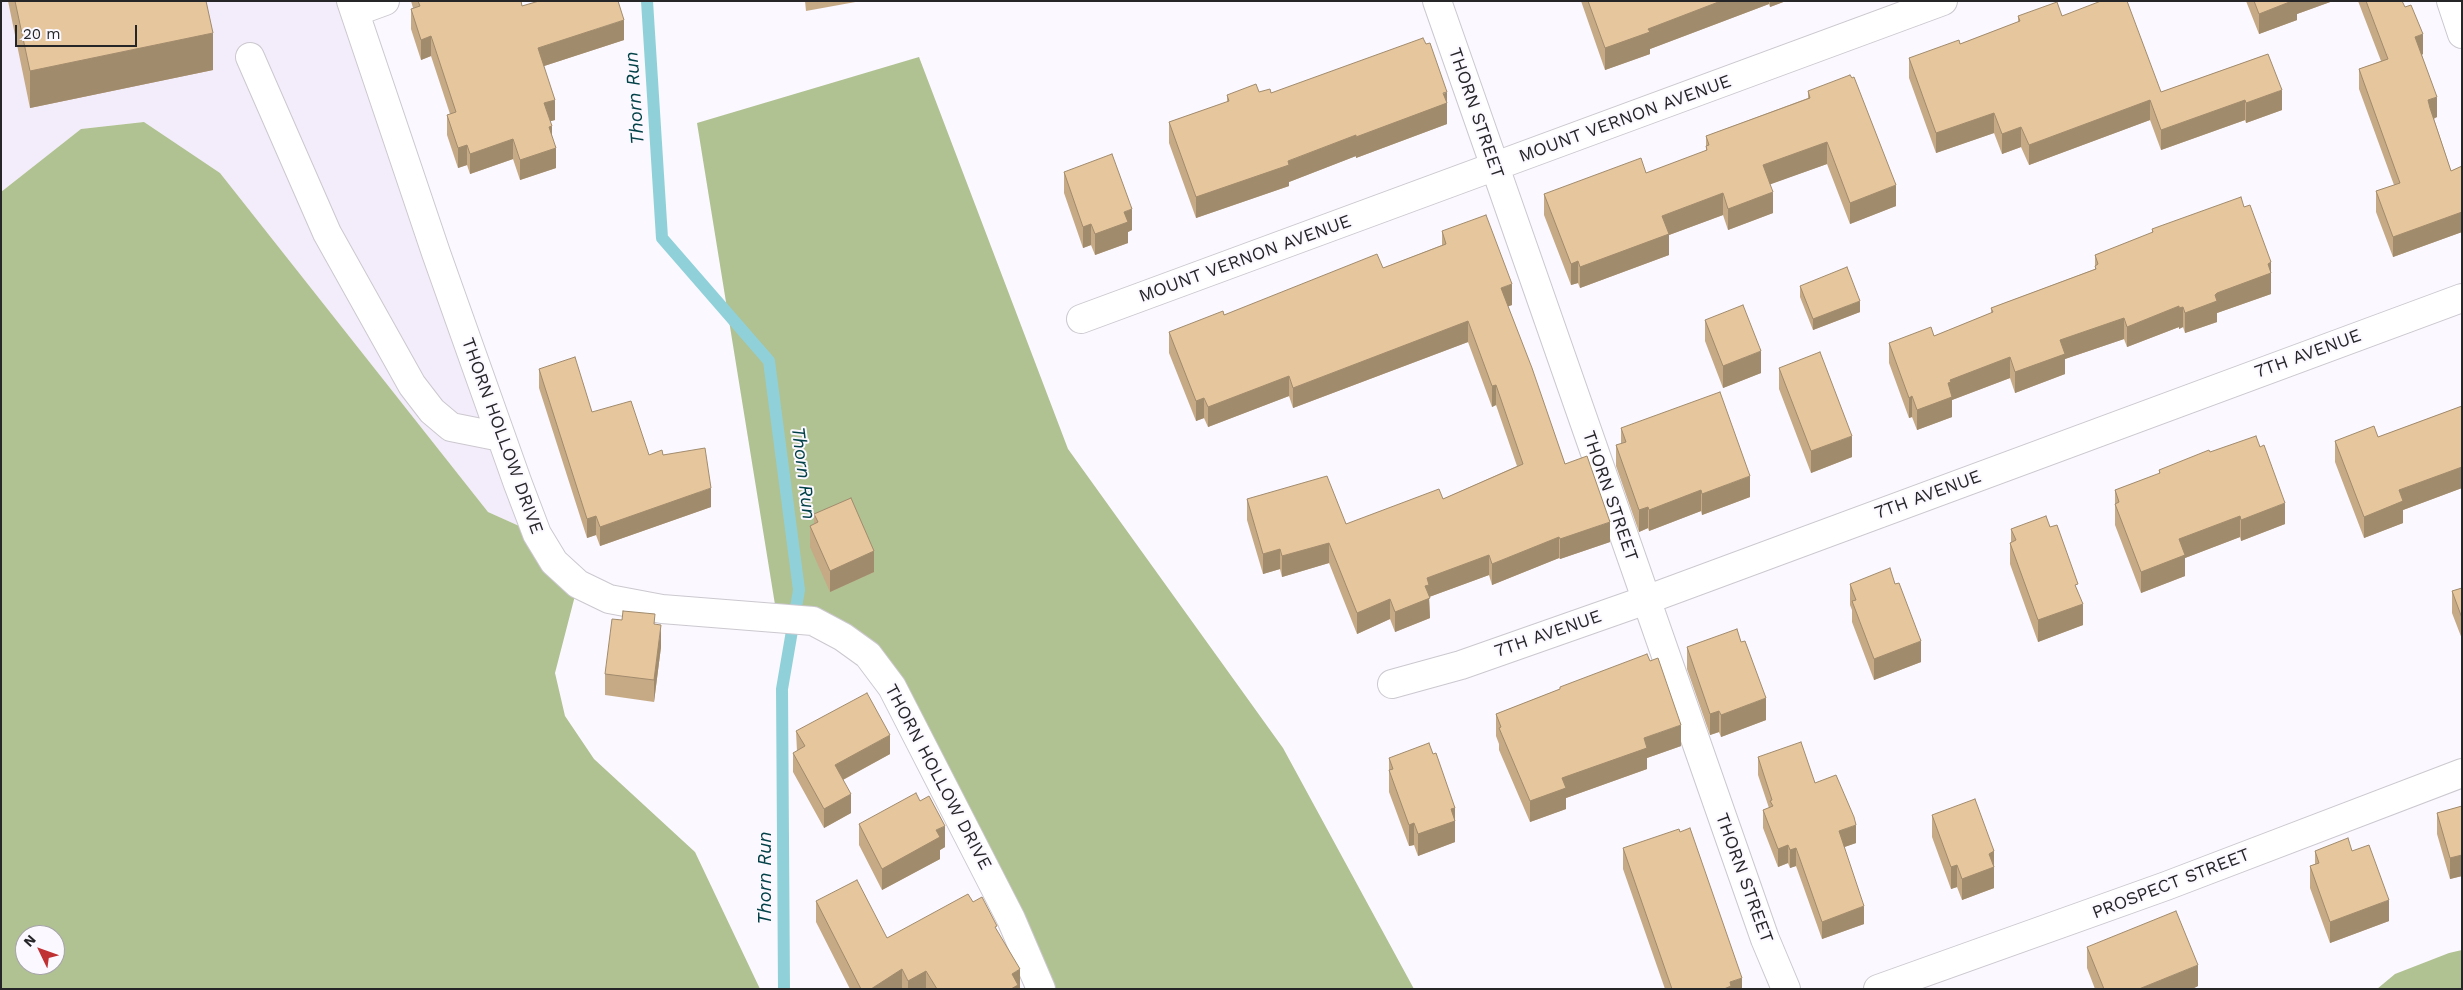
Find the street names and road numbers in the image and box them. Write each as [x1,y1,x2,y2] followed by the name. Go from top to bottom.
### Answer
[1444,45,1508,181] street label: THORN STREET
[1516,70,1734,168] street label: MOUNT VERNON AVENUE
[1136,210,1354,308] street label: MOUNT VERNON AVENUE
[2252,325,2364,383] street label: 7TH AVENUE
[456,335,548,537] street label: THORN HOLLOW DRIVE
[1578,428,1642,564] street label: THORN STREET
[1872,466,1984,524] street label: 7TH AVENUE
[1492,606,1604,662] street label: 7TH AVENUE
[880,681,996,873] street label: THORN HOLLOW DRIVE
[1711,810,1777,946] street label: THORN STREET
[2089,844,2253,924] street label: PROSPECT STREET

